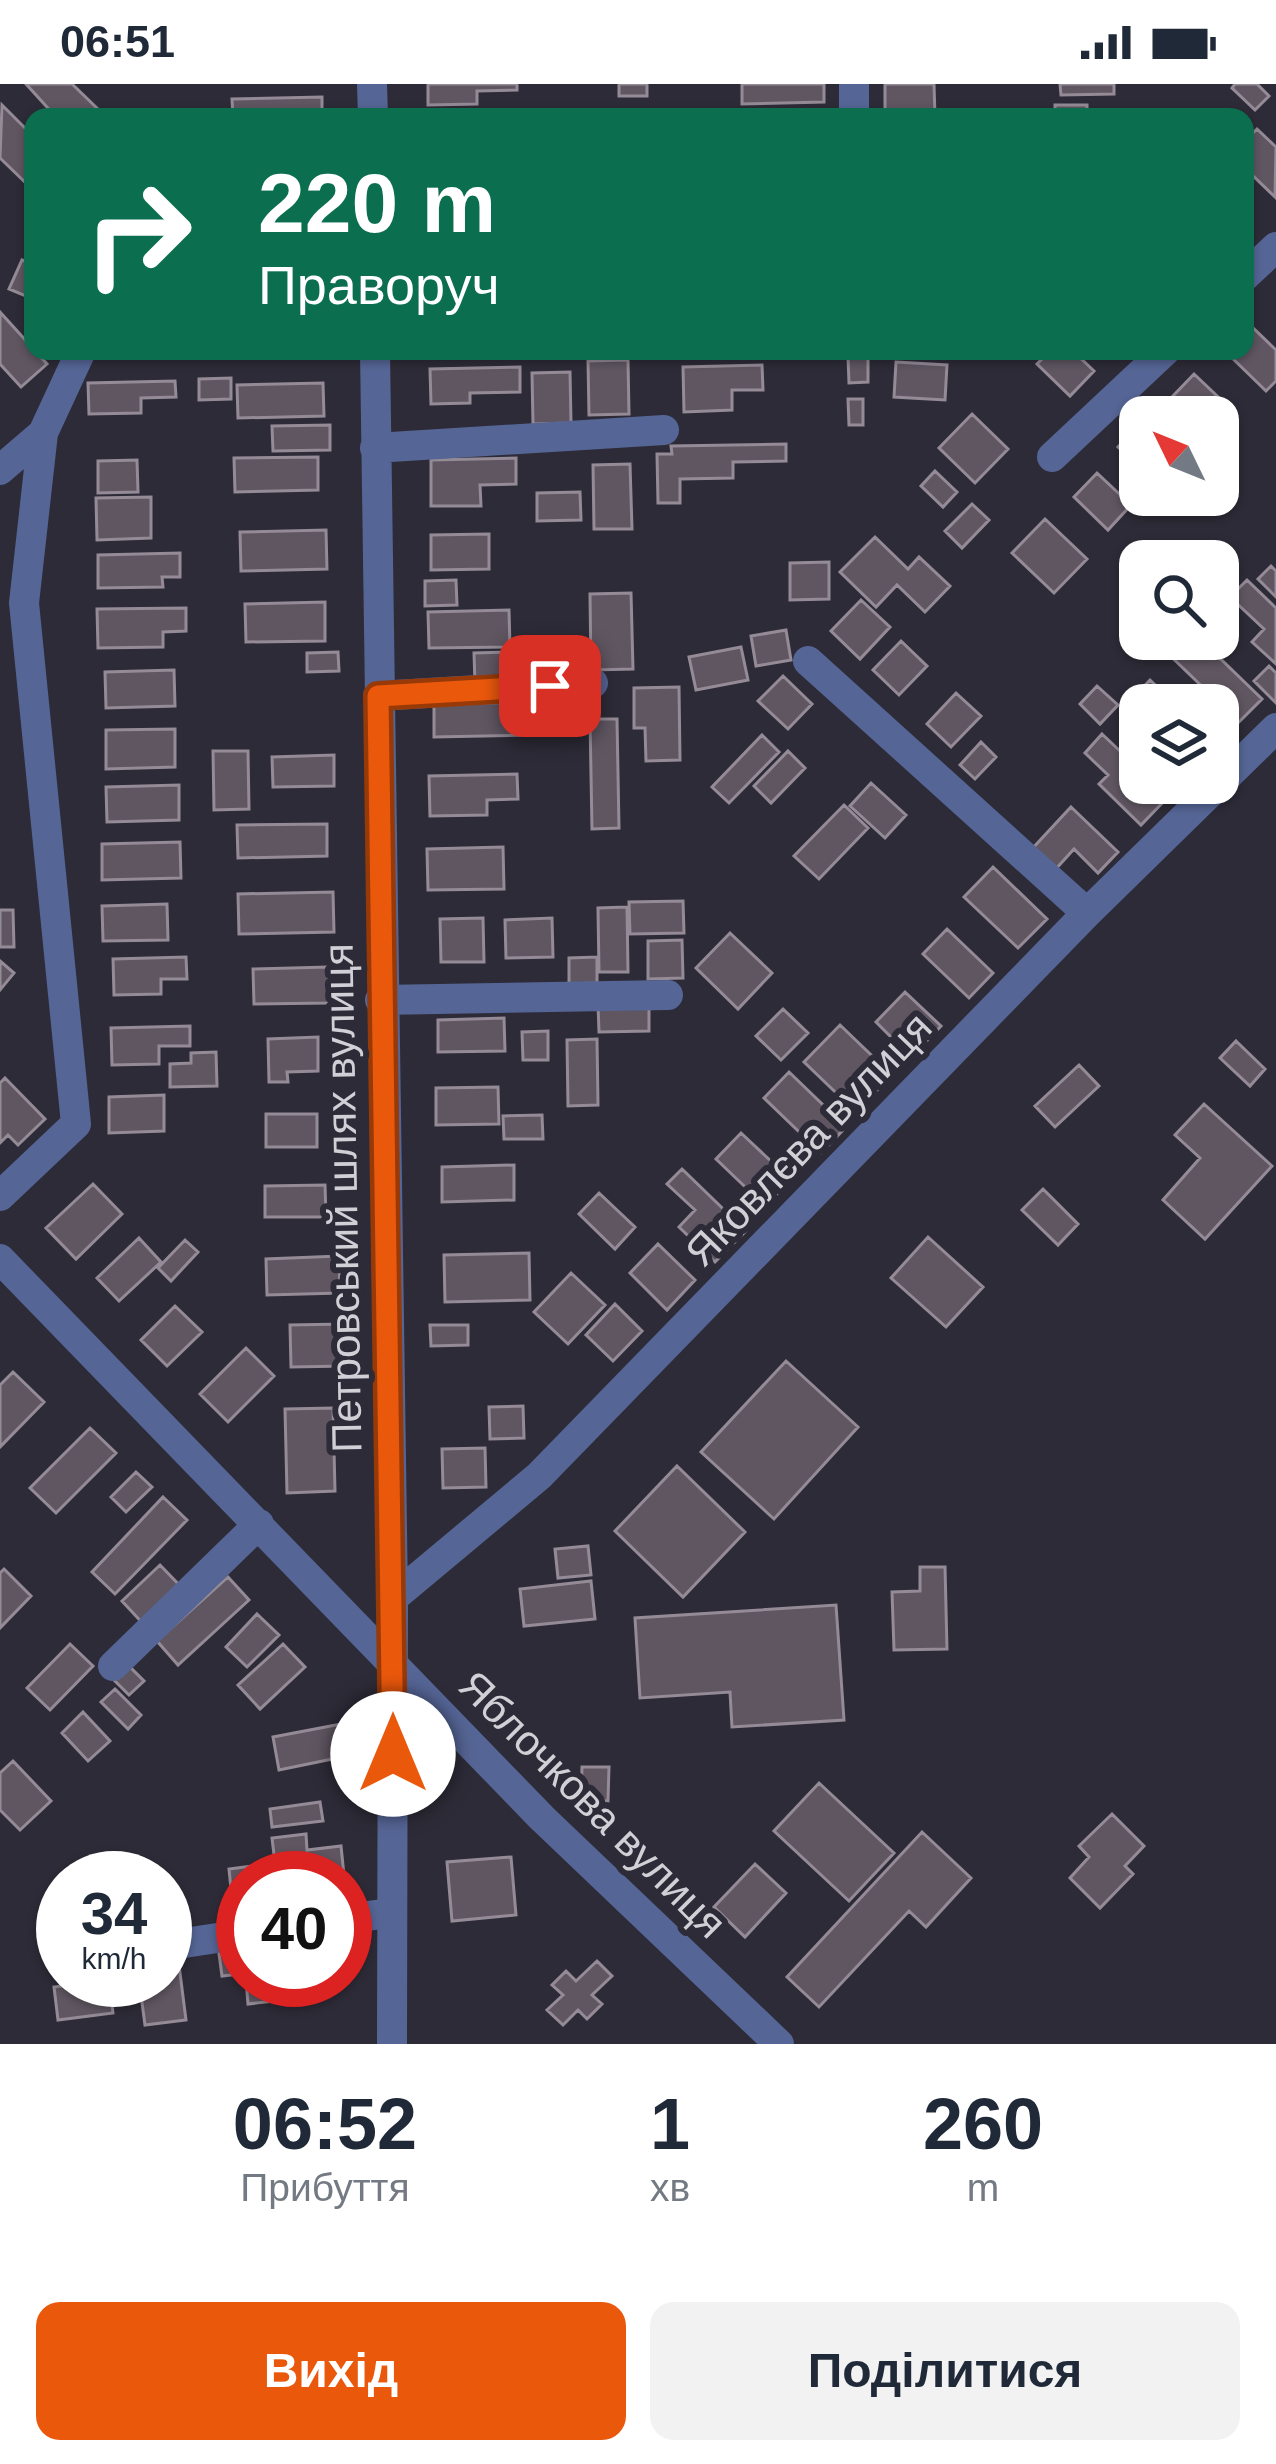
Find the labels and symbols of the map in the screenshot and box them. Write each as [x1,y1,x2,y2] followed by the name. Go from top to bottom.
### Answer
[1119,396,1239,516] north arrow
[499,635,601,737] pin
[315,943,370,1453] street label: Петровський шлях вулиця
[676,1003,941,1275] street label: Яковлєва вулиця
[450,1661,736,1947] street label: Яблочкова вулиця
[330,1691,456,1817] position arrow
[216,1851,372,2007] speed limit sign: 40

